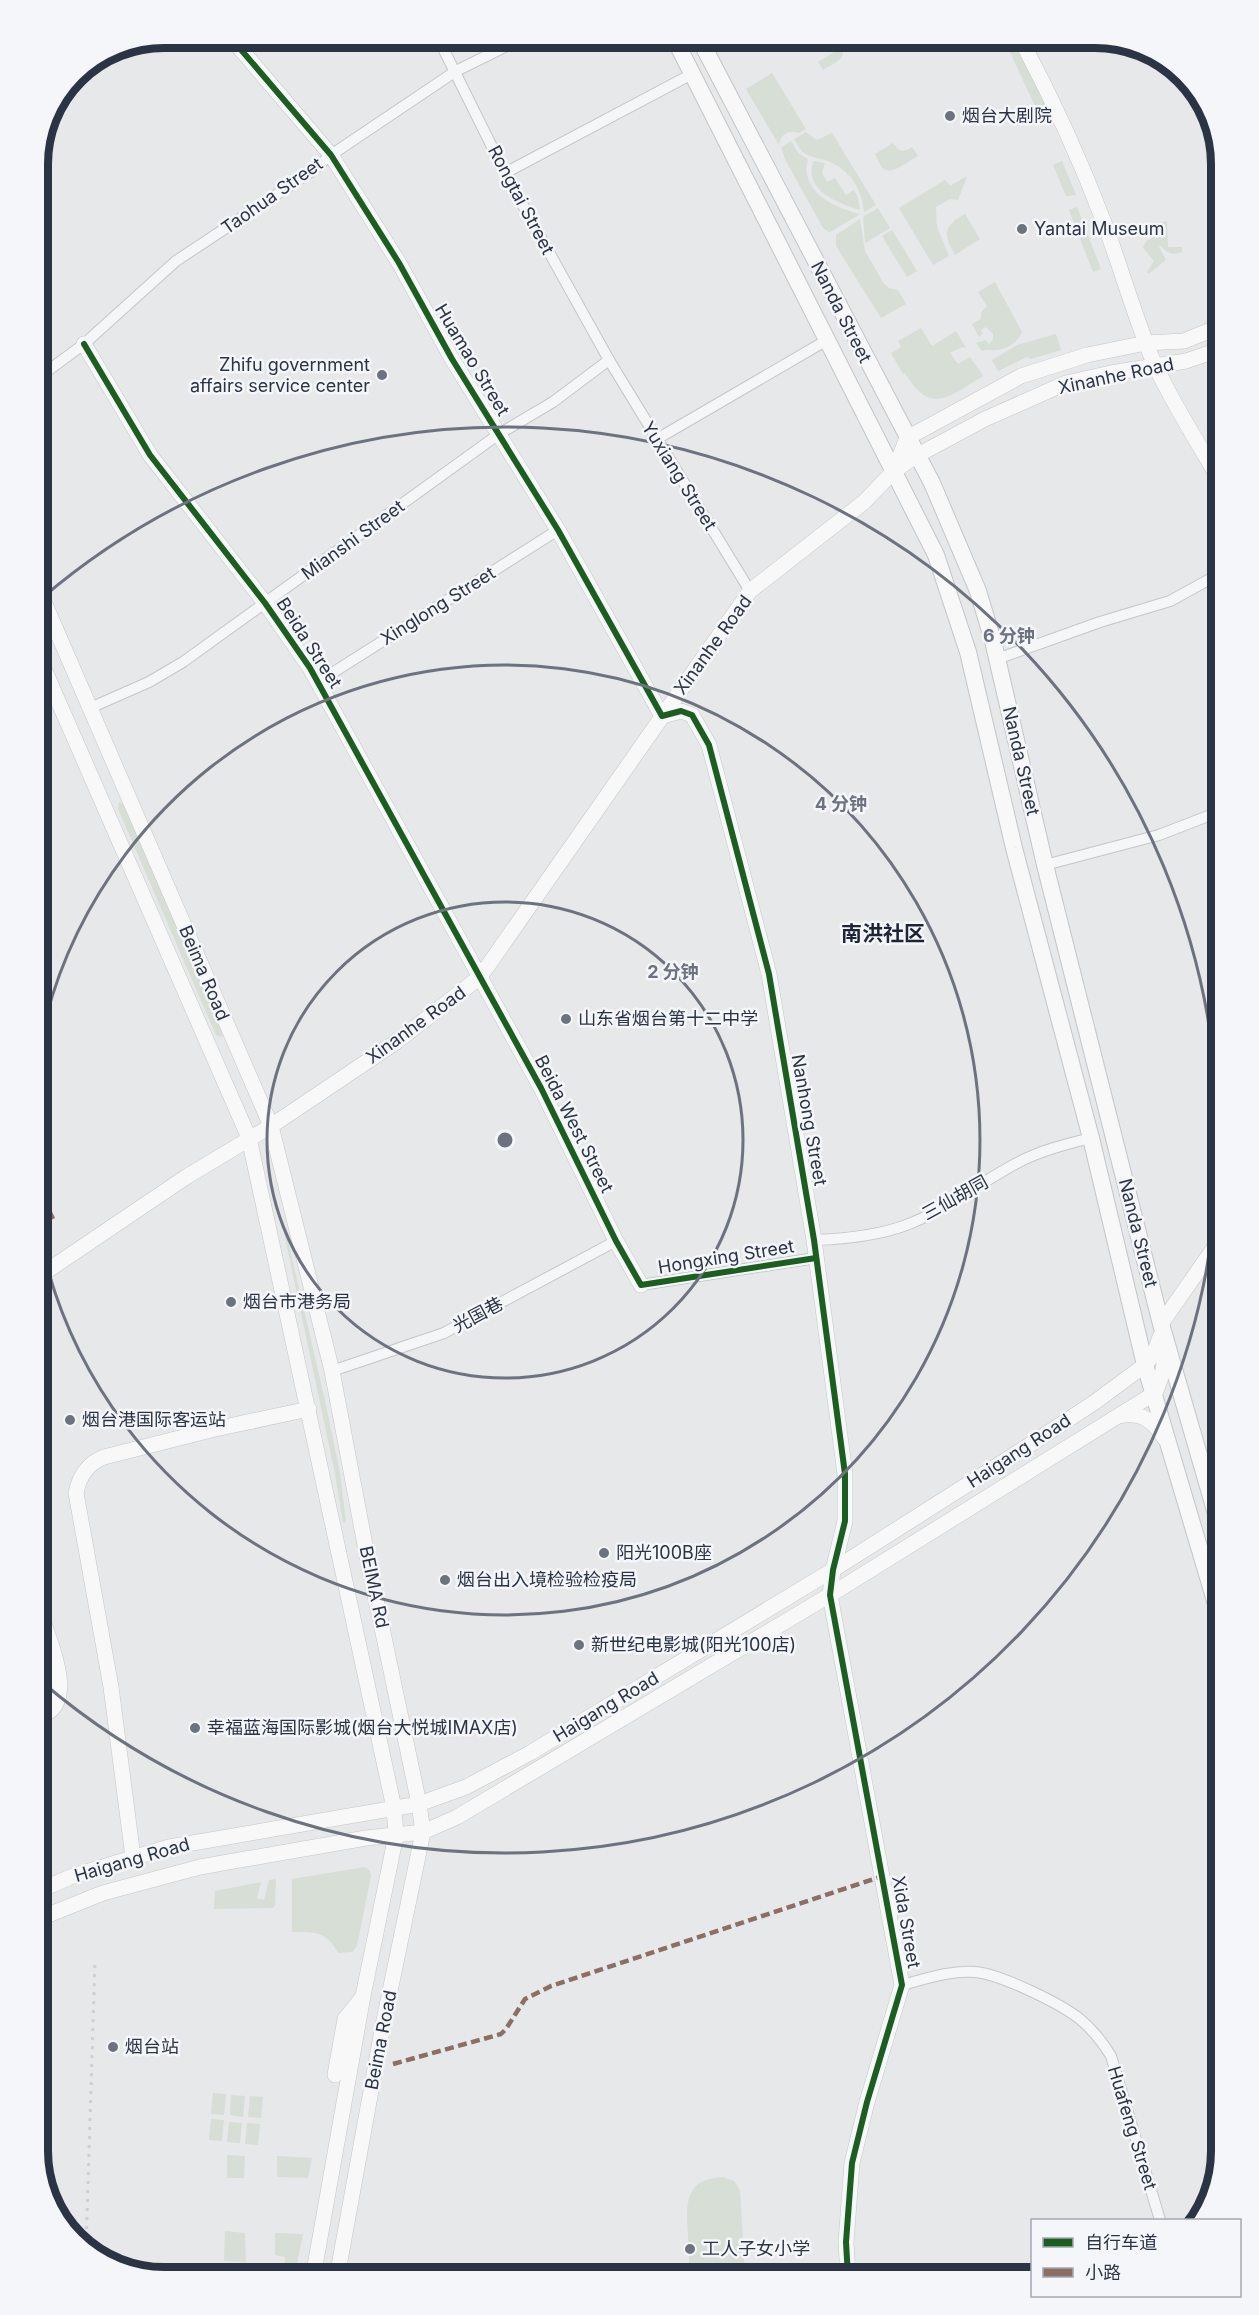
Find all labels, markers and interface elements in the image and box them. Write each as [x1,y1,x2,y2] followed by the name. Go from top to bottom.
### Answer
[962,105,1052,126] place label: 烟台大剧院
[943,109,957,123] marker: 烟台大剧院
[484,142,559,258] street label: Rongtai Street
[217,153,326,238] street label: Taohua Street
[1034,218,1165,239] place label: Yantai Museum
[1015,222,1029,236] marker: Yantai Museum
[807,257,876,366] street label: Nanda Street
[431,300,514,420] street label: Huamao Street
[1056,353,1176,398] street label: Xinanhe Road
[190,354,370,396] place label: Zhifu government affairs service center
[375,368,389,382] marker: Zhifu government affairs service center
[638,418,721,534] street label: Yuxiang Street
[297,495,408,584] street label: Mianshi Street
[377,562,499,649] street label: Xinglong Street
[670,591,756,698] street label: Xinanhe Road
[272,594,346,692] street label: Beida Street
[983,625,1035,646] text: 6 分钟
[999,704,1044,818] street label: Nanda Street
[815,793,867,814] text: 4 分钟
[841,921,925,946] district label: 南洪社区
[175,922,234,1023] street label: Beima Road
[647,961,699,982] text: 2 分钟
[362,982,469,1068] street label: Xinanhe Road
[578,1008,758,1029] place label: 山东省烟台第十二中学
[559,1012,573,1026] marker: 山东省烟台第十二中学
[531,1052,618,1196] street label: Beida West Street
[788,1052,831,1187] street label: Nanhong Street
[495,1130,515,1150] centre of rings
[918,1171,991,1224] street label: 三仙胡同
[1115,1176,1162,1290] street label: Nanda Street
[656,1235,796,1278] street label: Hongxing Street
[243,1291,351,1312] place label: 烟台市港务局
[449,1293,507,1337] street label: 光国巷
[224,1295,238,1309] marker: 烟台市港务局
[82,1409,226,1430] place label: 烟台港国际客运站
[963,1409,1074,1492] street label: Haigang Road
[63,1413,77,1427] marker: 烟台港国际客运站
[616,1542,712,1563] place label: 阳光100B座
[356,1544,393,1630] street label: BEIMA Rd
[597,1546,611,1560] marker: 阳光100B座
[457,1569,637,1590] place label: 烟台出入境检验检疫局
[438,1573,452,1587] marker: 烟台出入境检验检疫局
[591,1634,796,1655] place label: 新世纪电影城(阳光100店)
[572,1638,586,1652] marker: 新世纪电影城(阳光100店)
[549,1667,662,1746] street label: Haigang Road
[207,1717,518,1738] place label: 幸福蓝海国际影城(烟台大悦城IMAX店)
[188,1721,202,1735] marker: 幸福蓝海国际影城(烟台大悦城IMAX店)
[72,1833,192,1886] street label: Haigang Road
[888,1874,925,1970] street label: Xida Street
[361,1988,400,2091] street label: Beima Road
[125,2036,179,2057] place label: 烟台站
[106,2040,120,2054] marker: 烟台站
[1104,2063,1161,2192] street label: Huafeng Street
[1031,2219,1241,2297] legend
[1085,2232,1157,2253] text: 自行车道
[702,2238,810,2259] place label: 工人子女小学
[683,2242,697,2256] marker: 工人子女小学
[1085,2262,1121,2283] text: 小路

